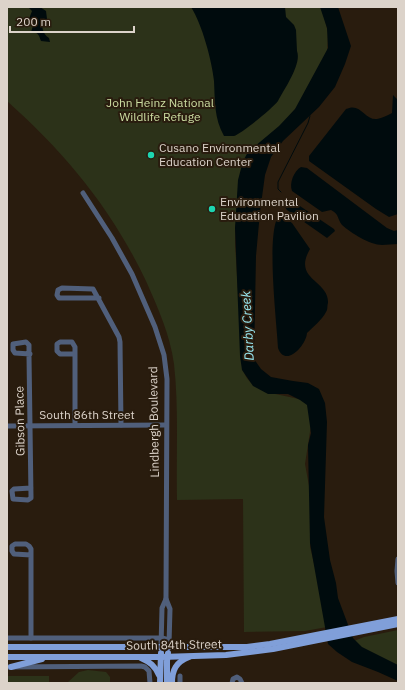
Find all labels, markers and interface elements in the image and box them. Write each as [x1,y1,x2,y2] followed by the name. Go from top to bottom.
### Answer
[10,8,134,34] scale bar
[16,14,51,29] text: 200 m
[106,95,214,124] park label: John Heinz National Wildlife Refuge
[159,140,280,169] place label: Cusano Environmental Education Center
[146,150,156,160] marker: Cusano Environmental Education Center
[220,194,319,223] place label: Environmental Education Pavilion
[207,204,217,214] marker: Environmental Education Pavilion
[237,290,258,361] water label: Darby Creek
[145,366,162,478] street label: Lindbergh Boulevard
[11,385,28,456] street label: Gibson Place
[39,407,135,422] street label: South 86th Street
[126,636,222,653] street label: South 84th Street

